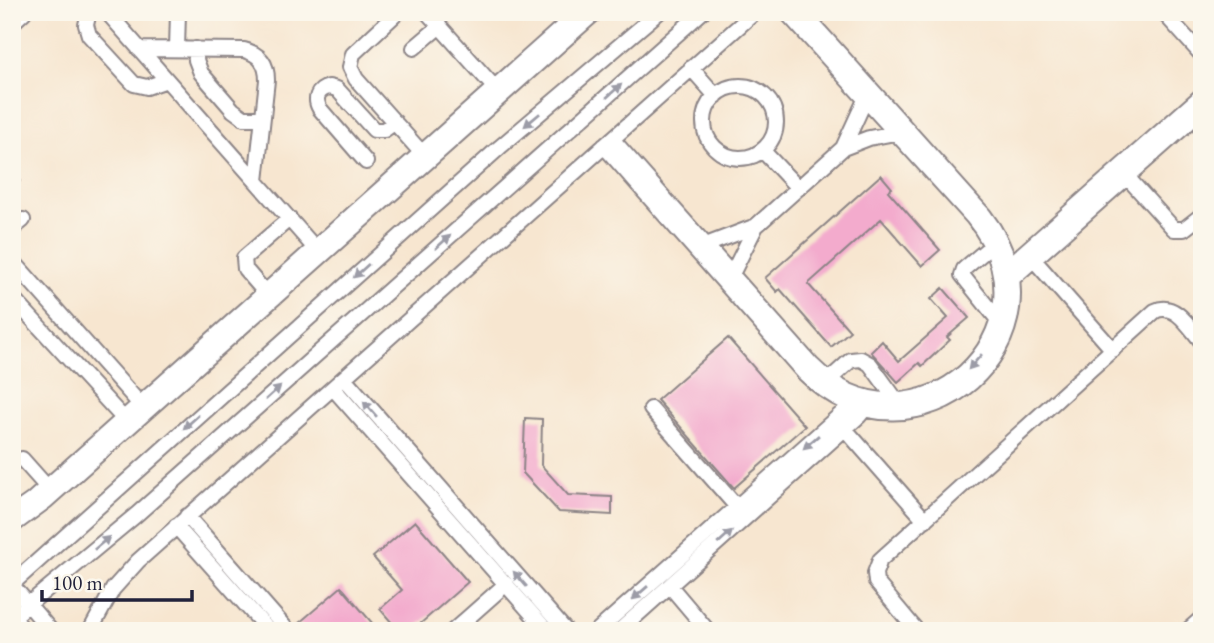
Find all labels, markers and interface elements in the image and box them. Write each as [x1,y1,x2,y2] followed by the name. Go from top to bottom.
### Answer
[605,84,622,99] one-way arrow
[523,112,541,128] one-way arrow
[435,235,452,250] one-way arrow
[353,262,370,278] one-way arrow
[967,353,983,371] one-way arrow
[264,385,282,401] one-way arrow
[363,400,378,417] one-way arrow
[183,414,200,429] one-way arrow
[802,434,820,450] one-way arrow
[716,529,733,545] one-way arrow
[94,536,111,551] one-way arrow
[42,559,192,603] scale bar
[52,569,103,596] text: 100 m
[513,571,529,588] one-way arrow
[632,584,649,600] one-way arrow

